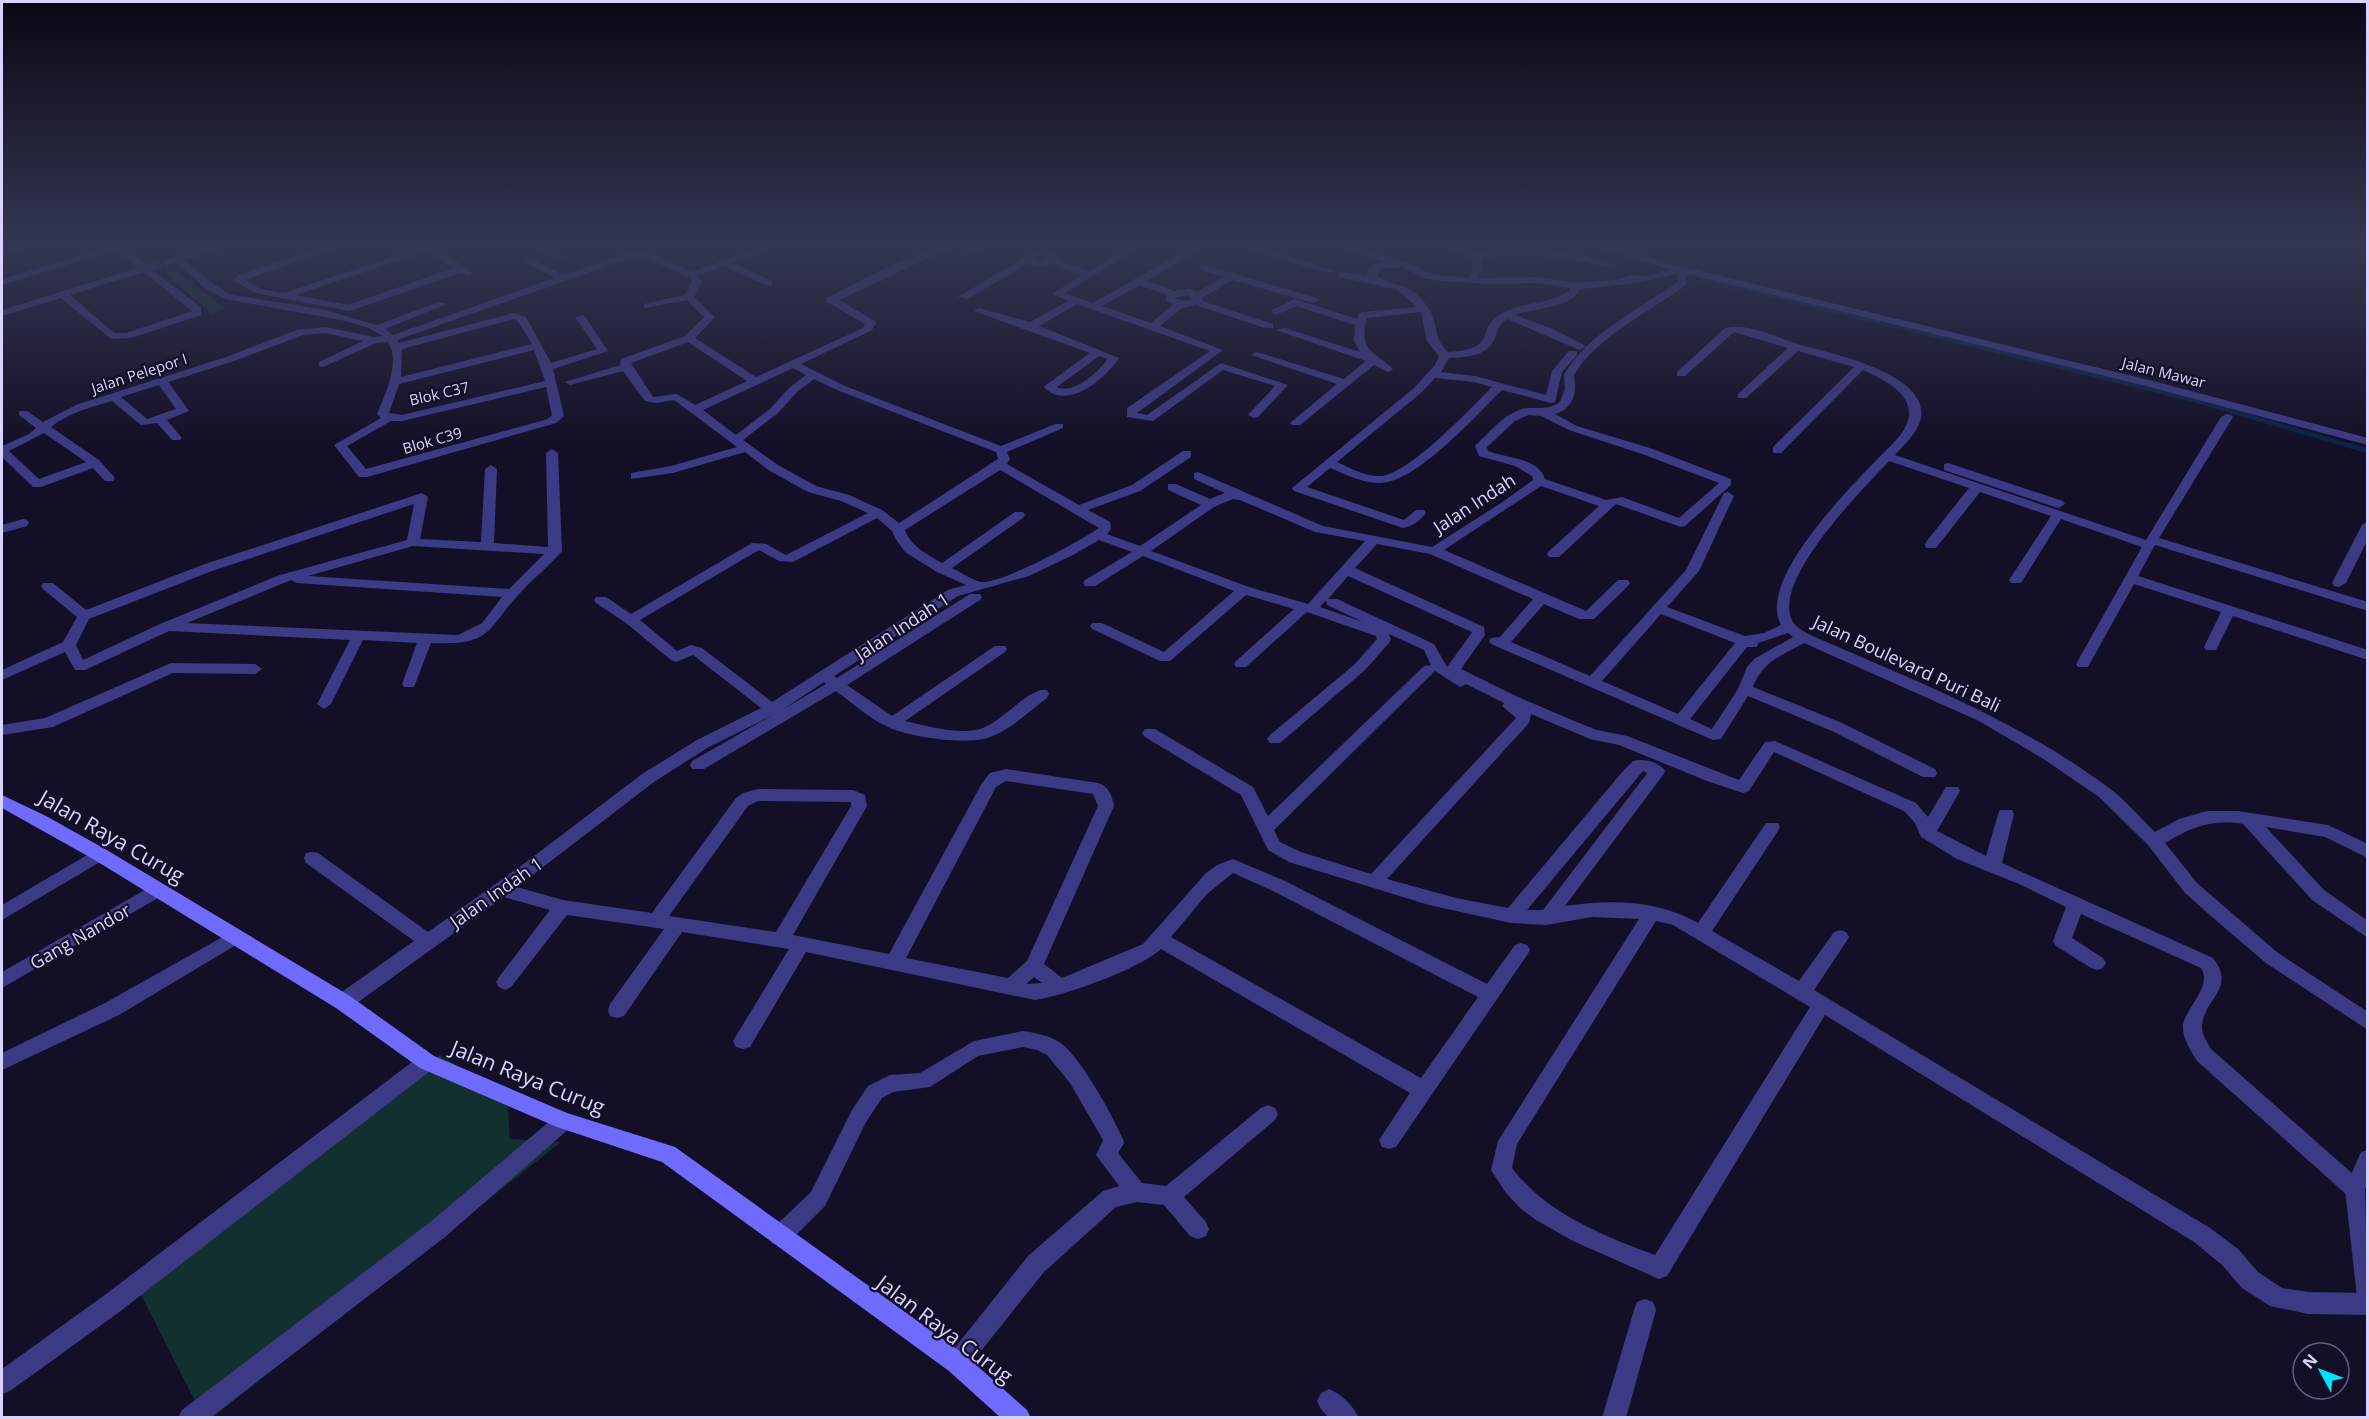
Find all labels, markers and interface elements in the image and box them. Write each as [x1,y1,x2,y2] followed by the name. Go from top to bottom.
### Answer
[87,348,189,399] street label: Jalan Pelepor I
[2118,351,2208,392] street label: Jalan Mawar
[407,376,471,410] street label: Blok C37
[400,422,464,458] street label: Blok C39
[1427,468,1520,540] street label: Jalan Indah
[848,586,954,667] street label: Jalan Indah 1
[1807,608,2005,717] street label: Jalan Boulevard Puri Bali
[32,782,190,889] street label: Jalan Raya Curug
[443,851,547,934] street label: Jalan Indah 1
[25,897,135,974] street label: Gang Nandor
[445,1033,609,1121] street label: Jalan Raya Curug
[870,1267,1019,1389] street label: Jalan Raya Curug
[2291,1341,2351,1401] north arrow
[2297,1349,2322,1373] text: N

